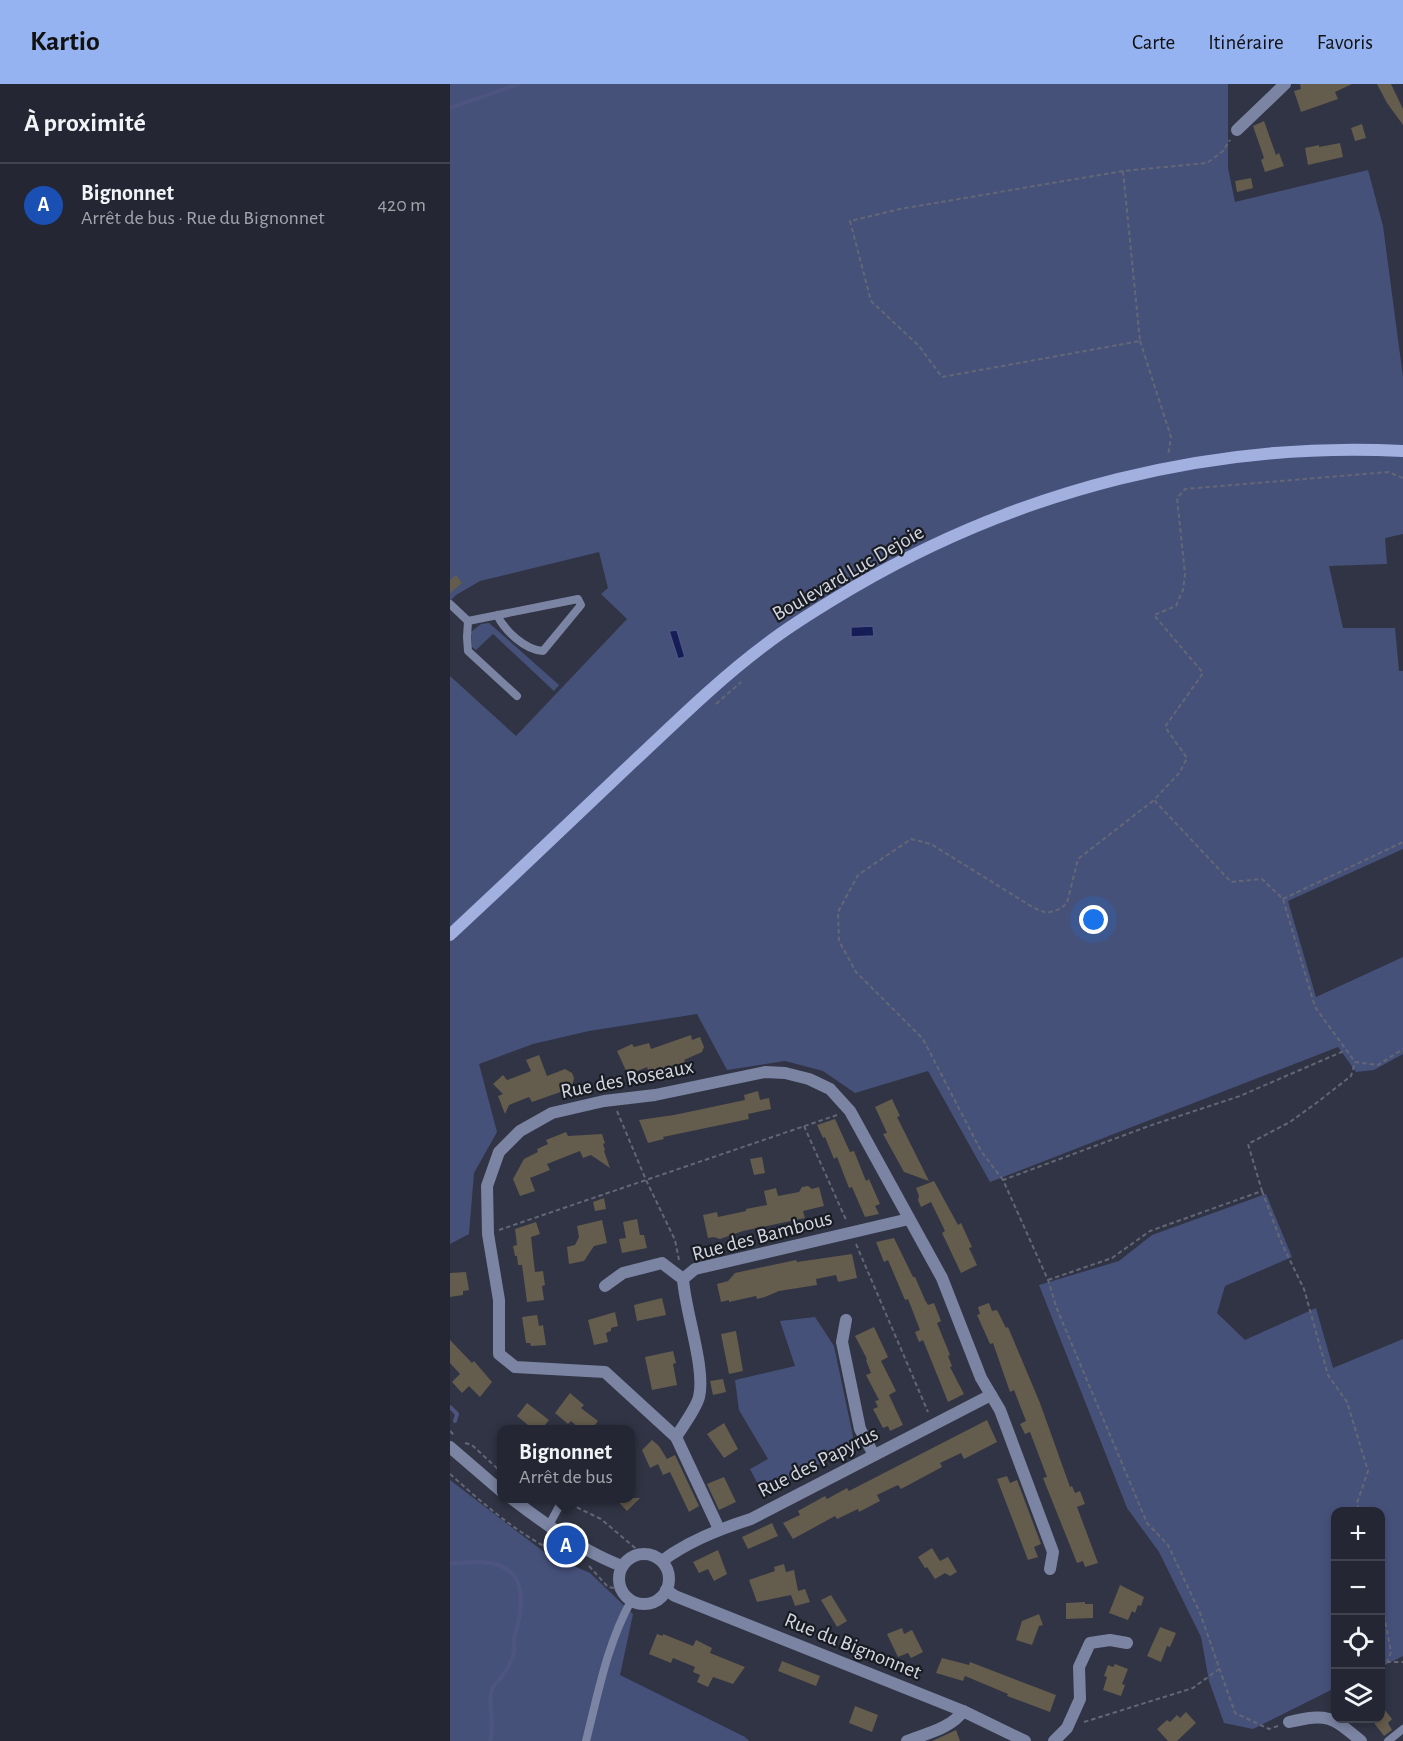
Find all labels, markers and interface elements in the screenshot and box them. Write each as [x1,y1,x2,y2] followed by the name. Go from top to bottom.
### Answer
[30,28,100,56] text: Kartio
[1132,32,1175,53] text: Carte
[1208,32,1284,53] text: Itinéraire
[1317,32,1373,53] text: Favoris
[24,110,146,136] text: À proximité
[81,182,174,204] text: Bignonnet
[38,195,50,215] text: A
[377,195,426,215] text: 420 m
[81,208,325,228] text: Arrêt de bus · Rue du Bignonnet
[769,521,927,625] street label: Boulevard Luc Dejoie
[1079,905,1108,934] your location
[559,1056,695,1102] street label: Rue des Roseaux
[690,1207,834,1265] street label: Rue des Bambous
[755,1423,881,1501] street label: Rue des Papyrus
[497,1425,635,1503] popup
[519,1441,612,1463] text: Bignonnet
[519,1467,613,1487] text: Arrêt de bus
[1331,1507,1385,1723] map controls
[1331,1507,1385,1561] button: +
[546,1522,586,1568] pin: A
[1331,1561,1385,1615] button: −
[782,1609,925,1683] street label: Rue du Bignonnet
[1331,1615,1385,1669] button: locate
[1331,1669,1385,1723] button: layers

